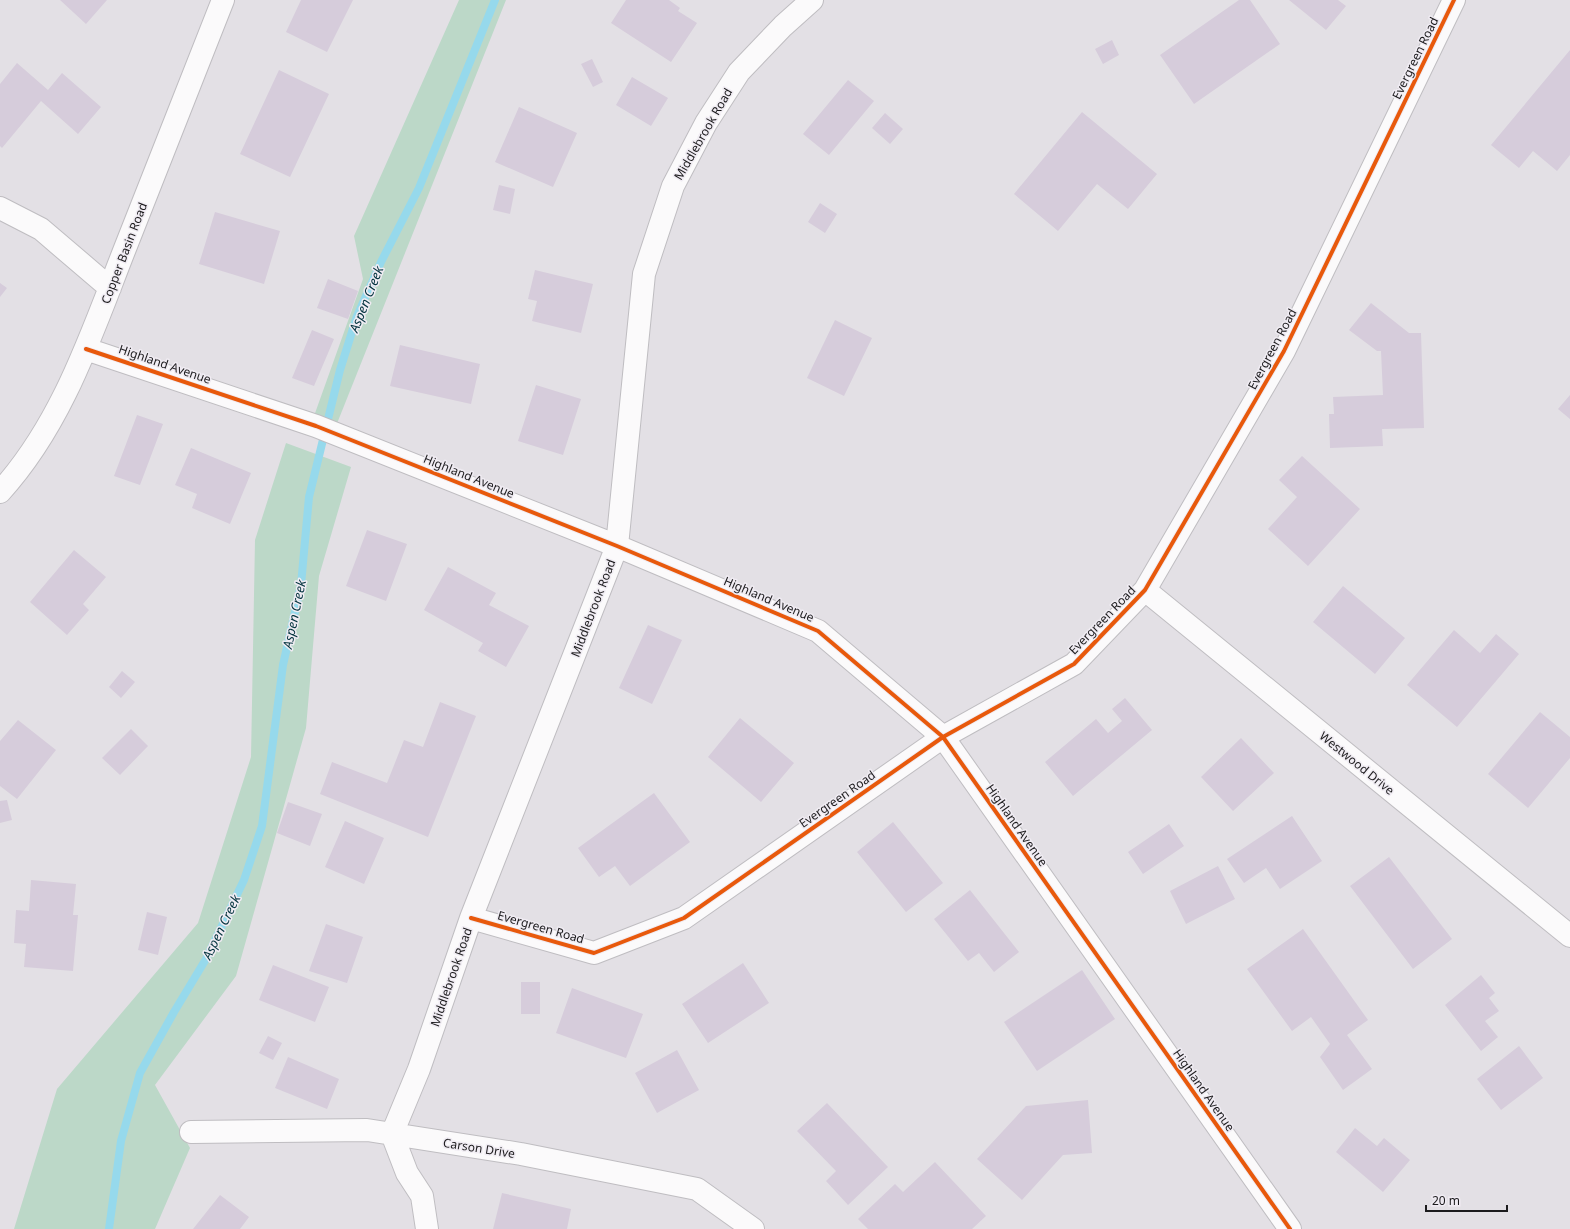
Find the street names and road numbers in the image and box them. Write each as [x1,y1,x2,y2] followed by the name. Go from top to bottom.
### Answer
[1388,14,1442,102] street label: Evergreen Road
[670,85,736,183] street label: Middlebrook Road
[97,200,151,306] street label: Copper Basin Road
[1244,306,1300,392] street label: Evergreen Road
[117,340,214,388] street label: Highland Avenue
[421,450,517,502] street label: Highland Avenue
[567,557,619,659] street label: Middlebrook Road
[721,572,817,626] street label: Highland Avenue
[1065,582,1139,658] street label: Evergreen Road
[1316,727,1398,799] street label: Westwood Drive
[796,766,878,832] street label: Evergreen Road
[982,781,1052,870] street label: Highland Avenue
[496,907,586,947] street label: Evergreen Road
[426,925,476,1029] street label: Middlebrook Road
[1169,1046,1239,1135] street label: Highland Avenue
[442,1134,516,1162] street label: Carson Drive

